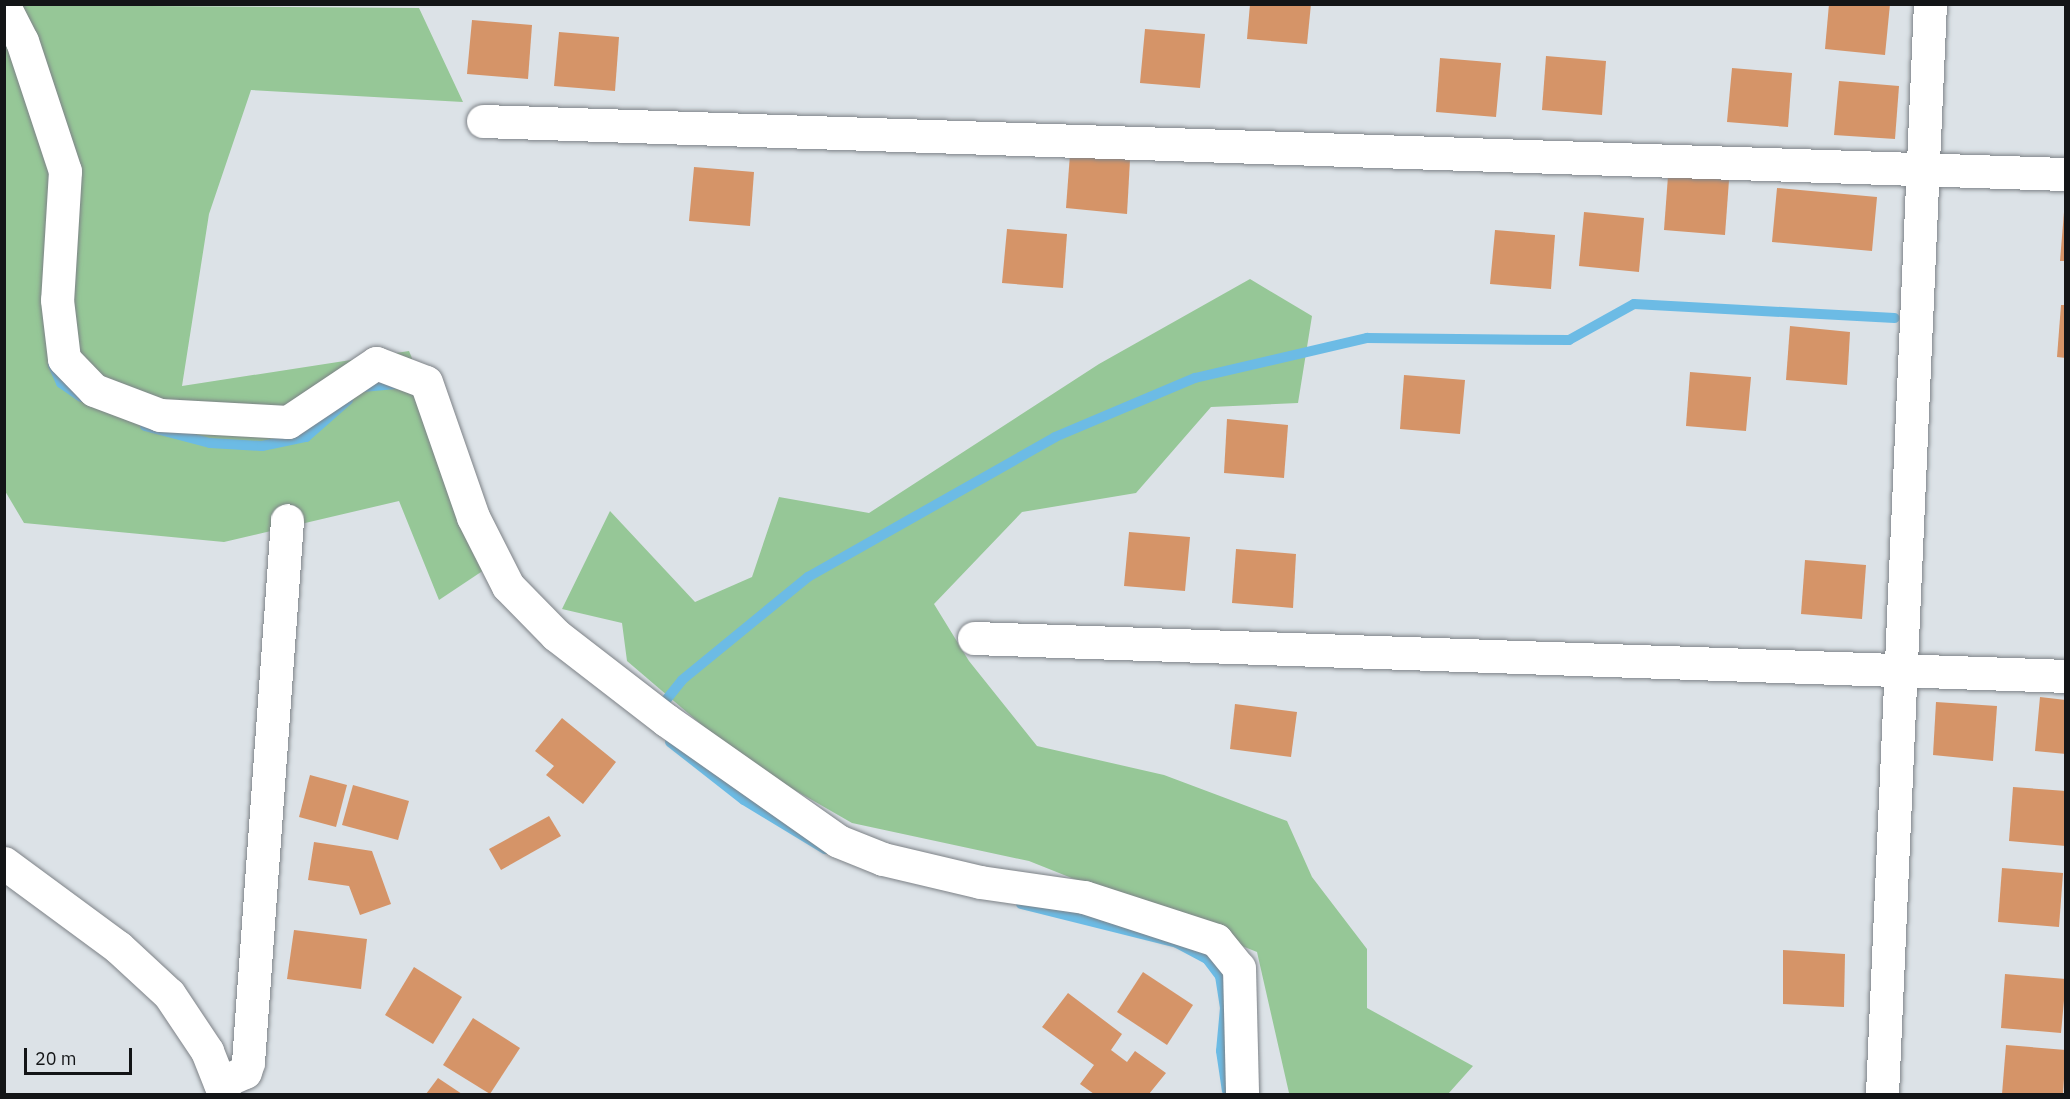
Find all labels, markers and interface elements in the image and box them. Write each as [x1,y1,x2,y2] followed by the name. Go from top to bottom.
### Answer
[27,1036,135,1074] scale bar
[35,1047,77,1070] text: 20 m

